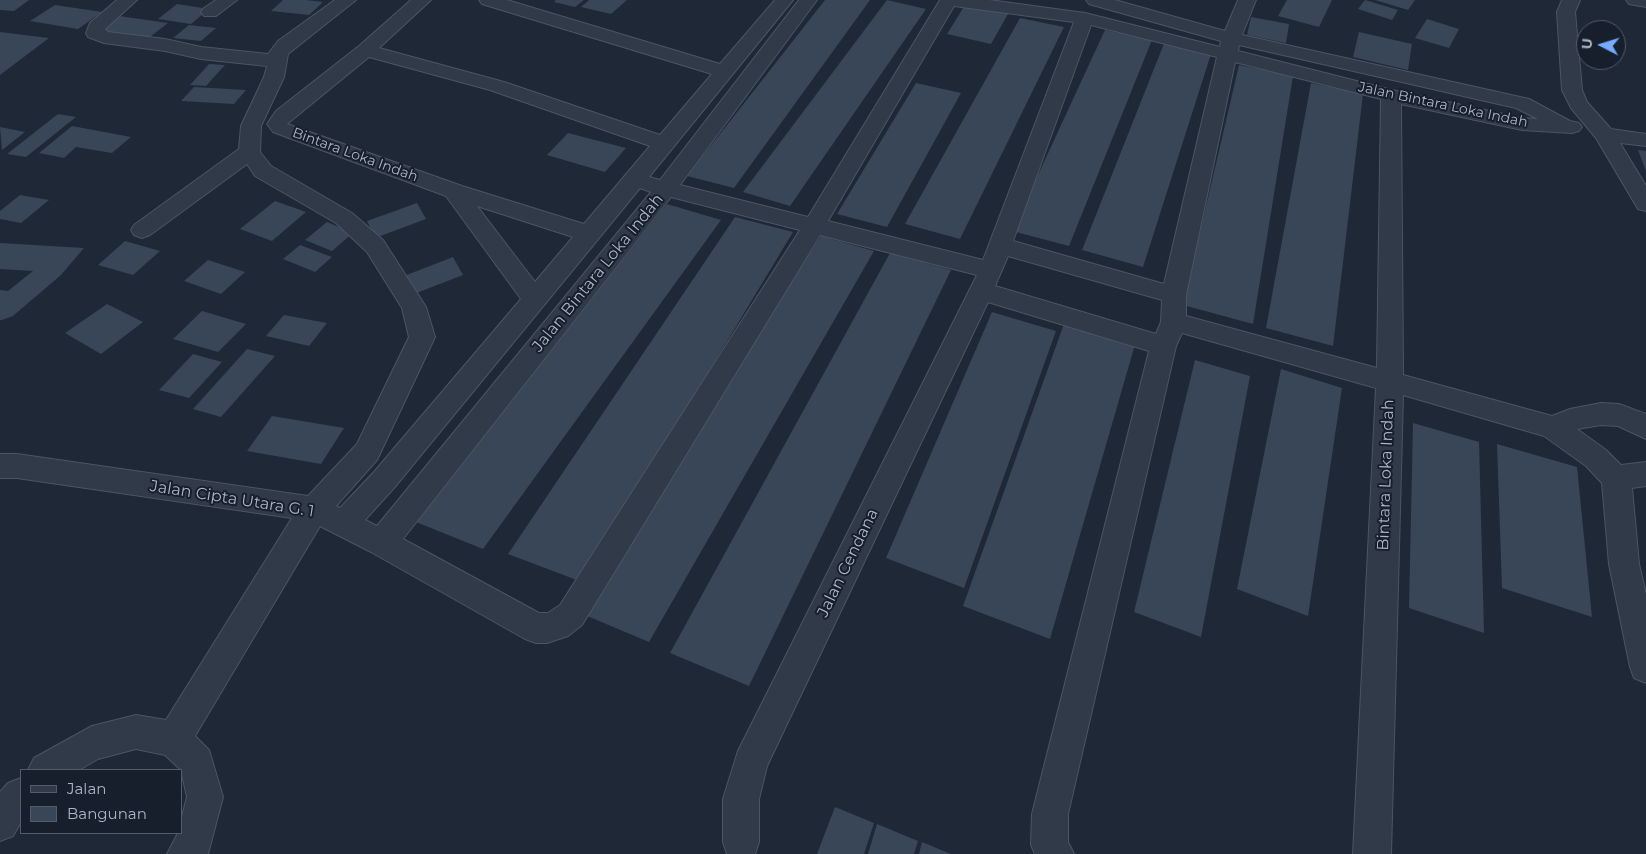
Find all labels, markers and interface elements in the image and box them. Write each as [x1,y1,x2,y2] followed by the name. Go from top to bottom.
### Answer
[1576,20,1626,70] north arrow
[1578,38,1596,50] text: U
[1357,79,1529,131] street label: Jalan Bintara Loka Indah
[290,124,420,186] street label: Bintara Loka Indah
[528,190,668,356] street label: Jalan Bintara Loka Indah
[1374,399,1398,551] street label: Bintara Loka Indah
[148,477,316,521] street label: Jalan Cipta Utara G. 1
[813,506,883,620] street label: Jalan Cendana
[20,769,182,834] legend
[67,779,106,798] text: Jalan
[67,804,147,823] text: Bangunan

